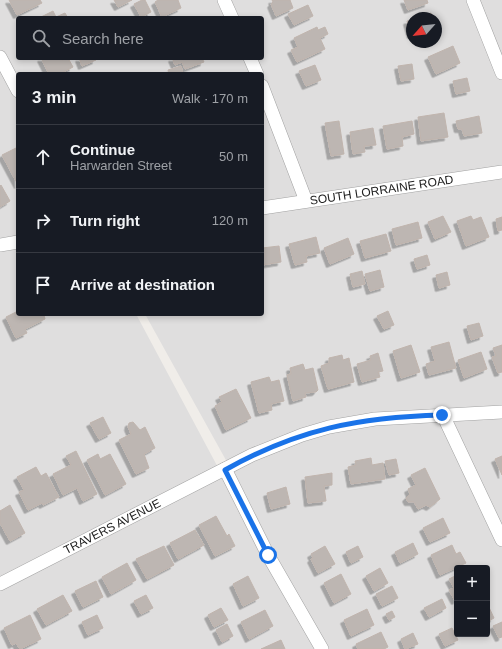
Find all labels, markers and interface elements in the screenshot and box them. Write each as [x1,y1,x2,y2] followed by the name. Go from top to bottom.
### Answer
[406,12,442,48] north arrow
[16,16,264,60] search box
[30,27,52,49] icon: search
[62,30,144,47] text: Search here
[32,88,76,107] text: 3 min
[172,91,248,106] text: Walk · 170 m
[70,141,135,158] text: Continue
[32,146,54,168] icon: ahead
[219,149,248,164] text: 50 m
[70,158,172,173] text: Harwarden Street
[309,172,455,208] street label: SOUTH LORRAINE ROAD
[32,210,54,232] icon: right
[70,212,140,229] text: Turn right
[212,213,248,228] text: 120 m
[32,274,54,296] icon: arrive
[70,276,215,293] text: Arrive at destination
[433,406,451,424] route end
[61,496,163,557] street label: TRAVERS AVENUE
[259,546,277,564] route start
[454,565,490,637] map controls
[454,565,490,601] button: +
[454,601,490,637] button: −

